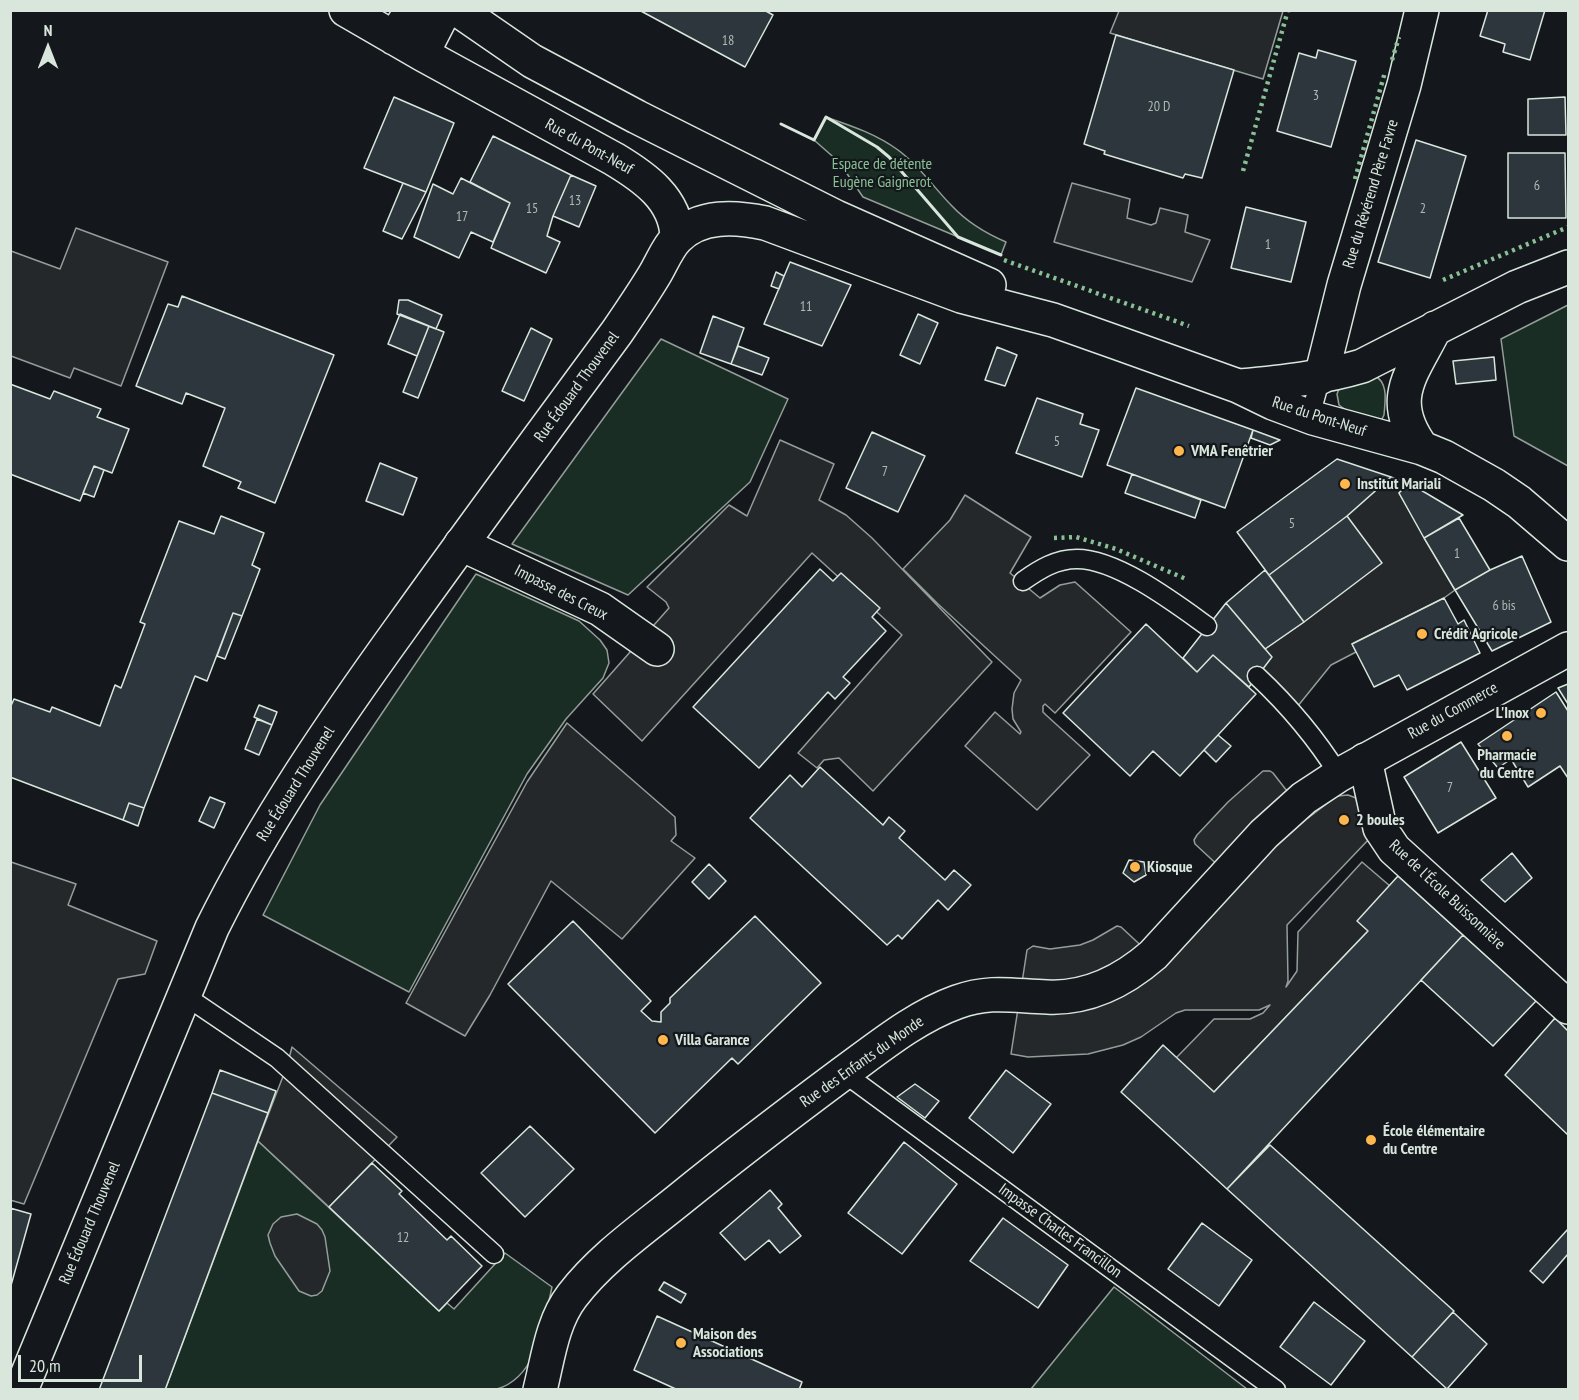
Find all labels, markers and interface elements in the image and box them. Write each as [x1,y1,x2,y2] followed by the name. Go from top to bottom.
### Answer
[18,18,78,78] north arrow
[44,20,52,40] text: N
[722,33,734,49] house number: 18
[1313,88,1319,104] house number: 3
[1148,99,1170,115] house number: 20 D
[542,115,636,179] street label: Rue du Pont-Neuf
[1339,117,1403,271] street label: Rue du Révérend Père Favre
[832,154,932,192] park label: Espace de détente Eugène Gaignerot
[1534,178,1540,194] house number: 6
[569,193,581,209] house number: 13
[526,201,538,217] house number: 15
[1420,201,1426,217] house number: 2
[456,209,468,225] house number: 17
[1265,237,1271,253] house number: 1
[800,299,812,315] house number: 11
[531,328,623,446] street label: Rue Édouard Thouvenel
[1270,393,1368,441] street label: Rue du Pont-Neuf
[1054,434,1060,450] house number: 5
[1191,441,1273,461] place label: VMA Fenêtrier
[1172,444,1186,458] marker: VMA Fenêtrier
[882,464,888,480] house number: 7
[1357,474,1441,494] place label: Institut Mariali
[1338,477,1352,491] marker: Institut Mariali
[1289,516,1295,532] house number: 5
[1454,546,1460,562] house number: 1
[511,561,611,625] street label: Impasse des Creux
[1492,598,1516,614] house number: 6 bis
[1434,624,1518,644] place label: Crédit Agricole
[1415,627,1429,641] marker: Crédit Agricole
[1405,678,1501,744] street label: Rue du Commerce
[1496,703,1529,723] place label: L'Inox
[1534,706,1548,720] marker: L'Inox
[253,723,339,845] street label: Rue Édouard Thouvenel
[1500,729,1514,743] marker: Pharmacie du Centre
[1477,745,1537,783] place label: Pharmacie du Centre
[1447,780,1453,796] house number: 7
[1356,810,1405,830] place label: 2 boules
[1337,813,1351,827] marker: 2 boules
[1385,836,1509,954] street label: Rue de l'École Buissonnière
[1147,857,1193,877] place label: Kiosque
[1128,860,1142,874] marker: Kiosque
[796,1012,928,1112] street label: Rue des Enfants du Monde
[675,1030,750,1050] place label: Villa Garance
[656,1033,670,1047] marker: Villa Garance
[1383,1121,1485,1159] place label: École élémentaire du Centre
[1364,1133,1378,1147] marker: École élémentaire du Centre
[55,1159,125,1287] street label: Rue Édouard Thouvenel
[995,1180,1125,1282] street label: Impasse Charles Francillon
[397,1230,409,1246] house number: 12
[693,1324,763,1362] place label: Maison des Associations
[674,1336,688,1350] marker: Maison des Associations
[21,1343,146,1381] scale bar
[29,1354,61,1377] text: 20 m

